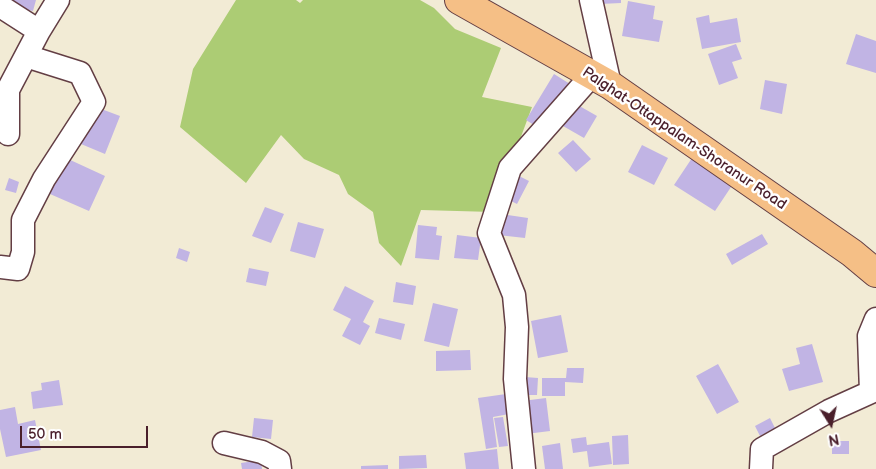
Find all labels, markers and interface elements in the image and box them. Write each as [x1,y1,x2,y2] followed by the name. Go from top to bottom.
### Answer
[579,64,789,214] street label: Palghat-Ottappalam-Shoranur Road
[806,399,856,449] north arrow
[22,416,150,448] scale bar
[28,425,62,444] text: 50 m
[827,430,840,449] text: N

